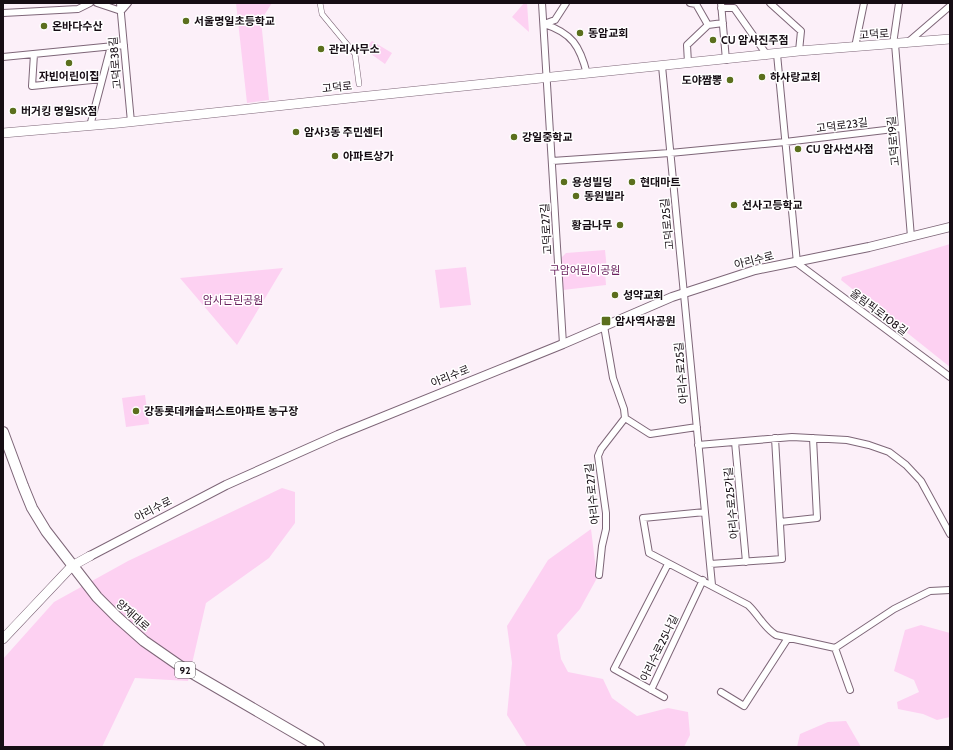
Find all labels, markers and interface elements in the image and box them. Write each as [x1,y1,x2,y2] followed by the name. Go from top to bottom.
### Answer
[194,14,275,28] place label: 서울명일초등학교
[181,16,191,26] marker: 서울명일초등학교
[52,19,103,33] place label: 온바다수산
[39,21,49,31] marker: 온바다수산
[588,26,628,40] place label: 동암교회
[858,26,890,42] street label: 고덕로
[575,28,585,38] marker: 동암교회
[721,33,789,47] place label: CU 암사진주점
[708,35,718,45] marker: CU 암사진주점
[106,36,124,90] street label: 고덕로38길
[329,42,380,56] place label: 관리사무소
[316,44,326,54] marker: 관리사무소
[64,58,74,68] marker: 자빈어린이집
[39,69,99,83] place label: 자빈어린이집
[770,70,821,84] place label: 하사랑교회
[757,72,767,82] marker: 하사랑교회
[682,73,722,87] place label: 도야짬뽕
[725,75,735,85] marker: 도야짬뽕
[321,78,353,96] street label: 고덕로
[21,104,97,118] place label: 버거킹 명일SK점
[8,106,18,116] marker: 버거킹 명일SK점
[815,115,869,135] street label: 고덕로23길
[884,115,902,167] street label: 고덕로19길
[304,125,383,139] place label: 암사3동 주민센터
[291,127,301,137] marker: 암사3동 주민센터
[522,130,573,144] place label: 강일중학교
[509,132,519,142] marker: 강일중학교
[806,142,874,156] place label: CU 암사선사점
[793,144,803,154] marker: CU 암사선사점
[343,149,394,163] place label: 아파트상가
[330,151,340,161] marker: 아파트상가
[572,175,612,189] place label: 용성빌딩
[640,175,680,189] place label: 현대마트
[559,177,569,187] marker: 용성빌딩
[627,177,637,187] marker: 현대마트
[584,189,624,203] place label: 동원빌라
[571,191,581,201] marker: 동원빌라
[657,197,677,251] street label: 고덕로25길
[742,198,803,212] place label: 선사고등학교
[729,200,739,210] marker: 선사고등학교
[537,203,555,255] street label: 고덕로27길
[572,218,612,232] place label: 황금나무
[615,220,625,230] marker: 황금나무
[733,248,775,272] street label: 아리수로
[550,263,620,277] park label: 구암어린이공원
[847,286,911,338] street label: 올림픽로108길
[623,288,663,302] place label: 성약교회
[610,290,620,300] marker: 성약교회
[203,293,263,307] park label: 암사근린공원
[615,314,676,328] place label: 암사역사공원
[600,315,612,327] marker: 암사역사공원
[671,341,691,405] street label: 아리수로25길
[429,362,471,390] street label: 아리수로
[144,404,298,418] place label: 강동롯데캐슬퍼스트아파트 농구장
[131,406,141,416] marker: 강동롯데캐슬퍼스트아파트 농구장
[582,462,602,526] street label: 아리수로27길
[721,466,741,540] street label: 아리수로25가길
[132,494,174,524] street label: 아리수로
[113,596,153,634] street label: 양재대로
[637,612,681,684] street label: 아리수로25나길
[175,662,195,678] road number: 92

